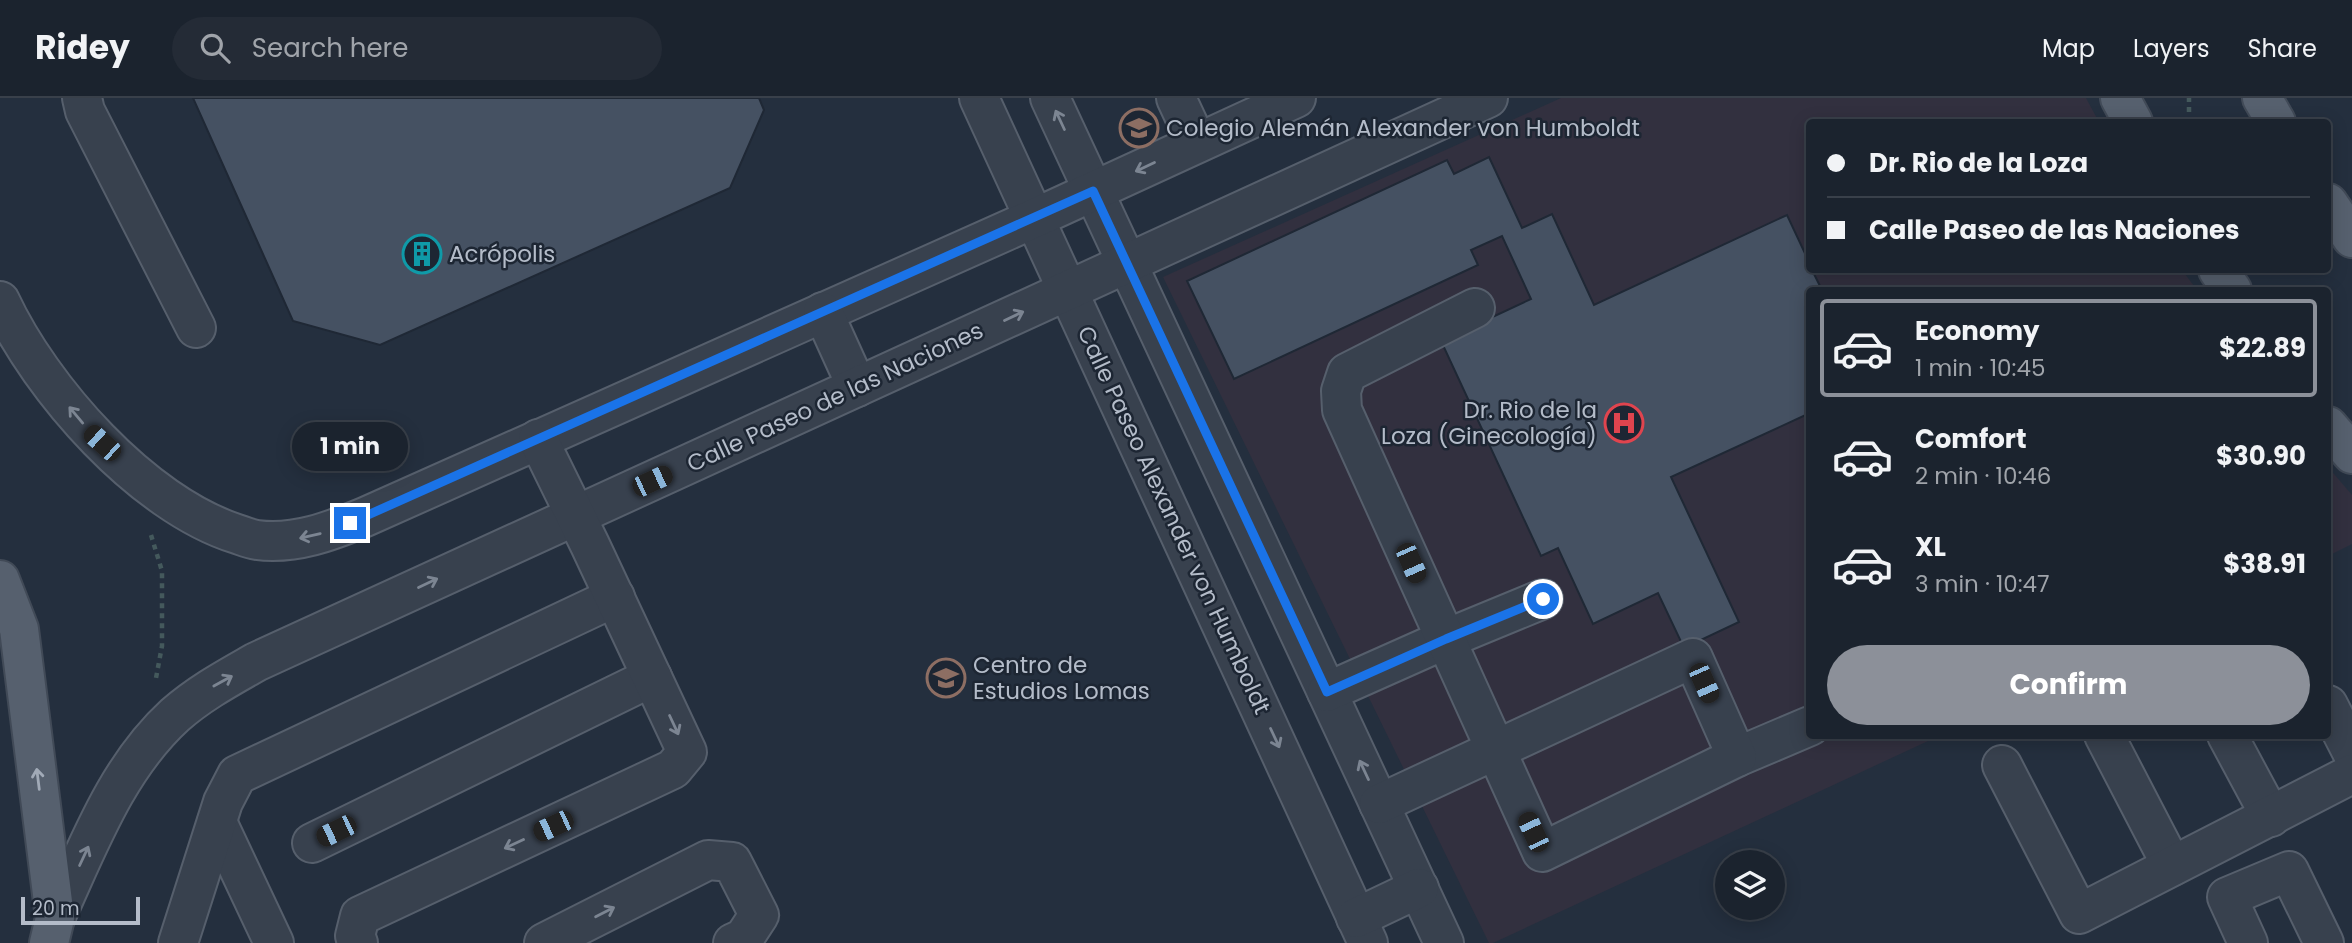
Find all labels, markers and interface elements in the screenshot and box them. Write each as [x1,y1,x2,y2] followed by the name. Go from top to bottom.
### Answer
[172,17,662,80] search box
[35,24,130,71] text: Ridey
[196,29,234,67] icon: search
[252,30,408,66] text: Search here
[2042,32,2095,65] text: Map
[2133,32,2209,65] text: Layers
[2247,32,2317,65] text: Share
[1118,107,1160,149] school or university icon: Colegio Alemán Alexander von Humboldt
[1053,110,1066,131] one-way arrow
[1166,112,1640,144] place label: Colegio Alemán Alexander von Humboldt
[1869,145,2088,181] text: Dr. Rio de la Loza
[1135,161,1156,174] one-way arrow
[1869,212,2240,248] text: Calle Paseo de las Naciones
[401,233,443,275] building icon: Acrópolis
[449,238,555,270] place label: Acrópolis
[1003,308,1024,322] one-way arrow
[1915,313,2039,349] text: Economy
[682,314,988,480] street label: Calle Paseo de las Naciones
[1831,317,1894,380] icon: car
[1070,321,1278,719] street label: Calle Paseo Alexander von Humboldt
[2219,330,2306,366] text: $22.89
[1915,352,2045,384] text: 1 min · 10:45
[1381,394,1597,452] place label: Dr. Rio de la Loza (Ginecología)
[1603,402,1645,444] hospital icon: Dr. Rio de la Loza (Ginecología)
[68,407,84,425] one-way arrow
[80,421,125,465] car
[1915,421,2027,457] text: Comfort
[292,422,408,470] callout: 1 min
[1831,425,1894,488] icon: car
[320,430,380,462] text: 1 min
[2216,438,2306,474] text: $30.90
[1915,460,2051,492] text: 2 min · 10:46
[629,463,676,499] car
[334,507,366,539] route end
[1915,529,1946,565] text: XL
[299,530,321,543] one-way arrow
[1831,533,1894,596] icon: car
[1393,540,1430,586] car
[2223,546,2306,582] text: $38.91
[1915,568,2050,600] text: 3 min · 10:47
[417,576,438,589] one-way arrow
[1527,583,1559,615] route start
[1827,645,2310,725] button: Confirm
[973,649,1150,707] place label: Centro de Estudios Lomas
[925,657,967,699] school or university icon: Centro de Estudios Lomas
[1686,660,1723,706] car
[212,674,233,687] one-way arrow
[668,714,682,735] one-way arrow
[1269,727,1282,748] one-way arrow
[1356,760,1370,781] one-way arrow
[31,768,44,790] one-way arrow
[530,808,577,844] car
[1515,809,1552,855] car
[313,812,360,850] car
[504,838,525,851] one-way arrow
[78,846,91,867] one-way arrow
[1715,850,1785,920] map controls
[1715,850,1785,920] button: layers
[21,894,140,926] scale bar
[32,895,80,922] text: 20 m
[594,905,615,919] one-way arrow

